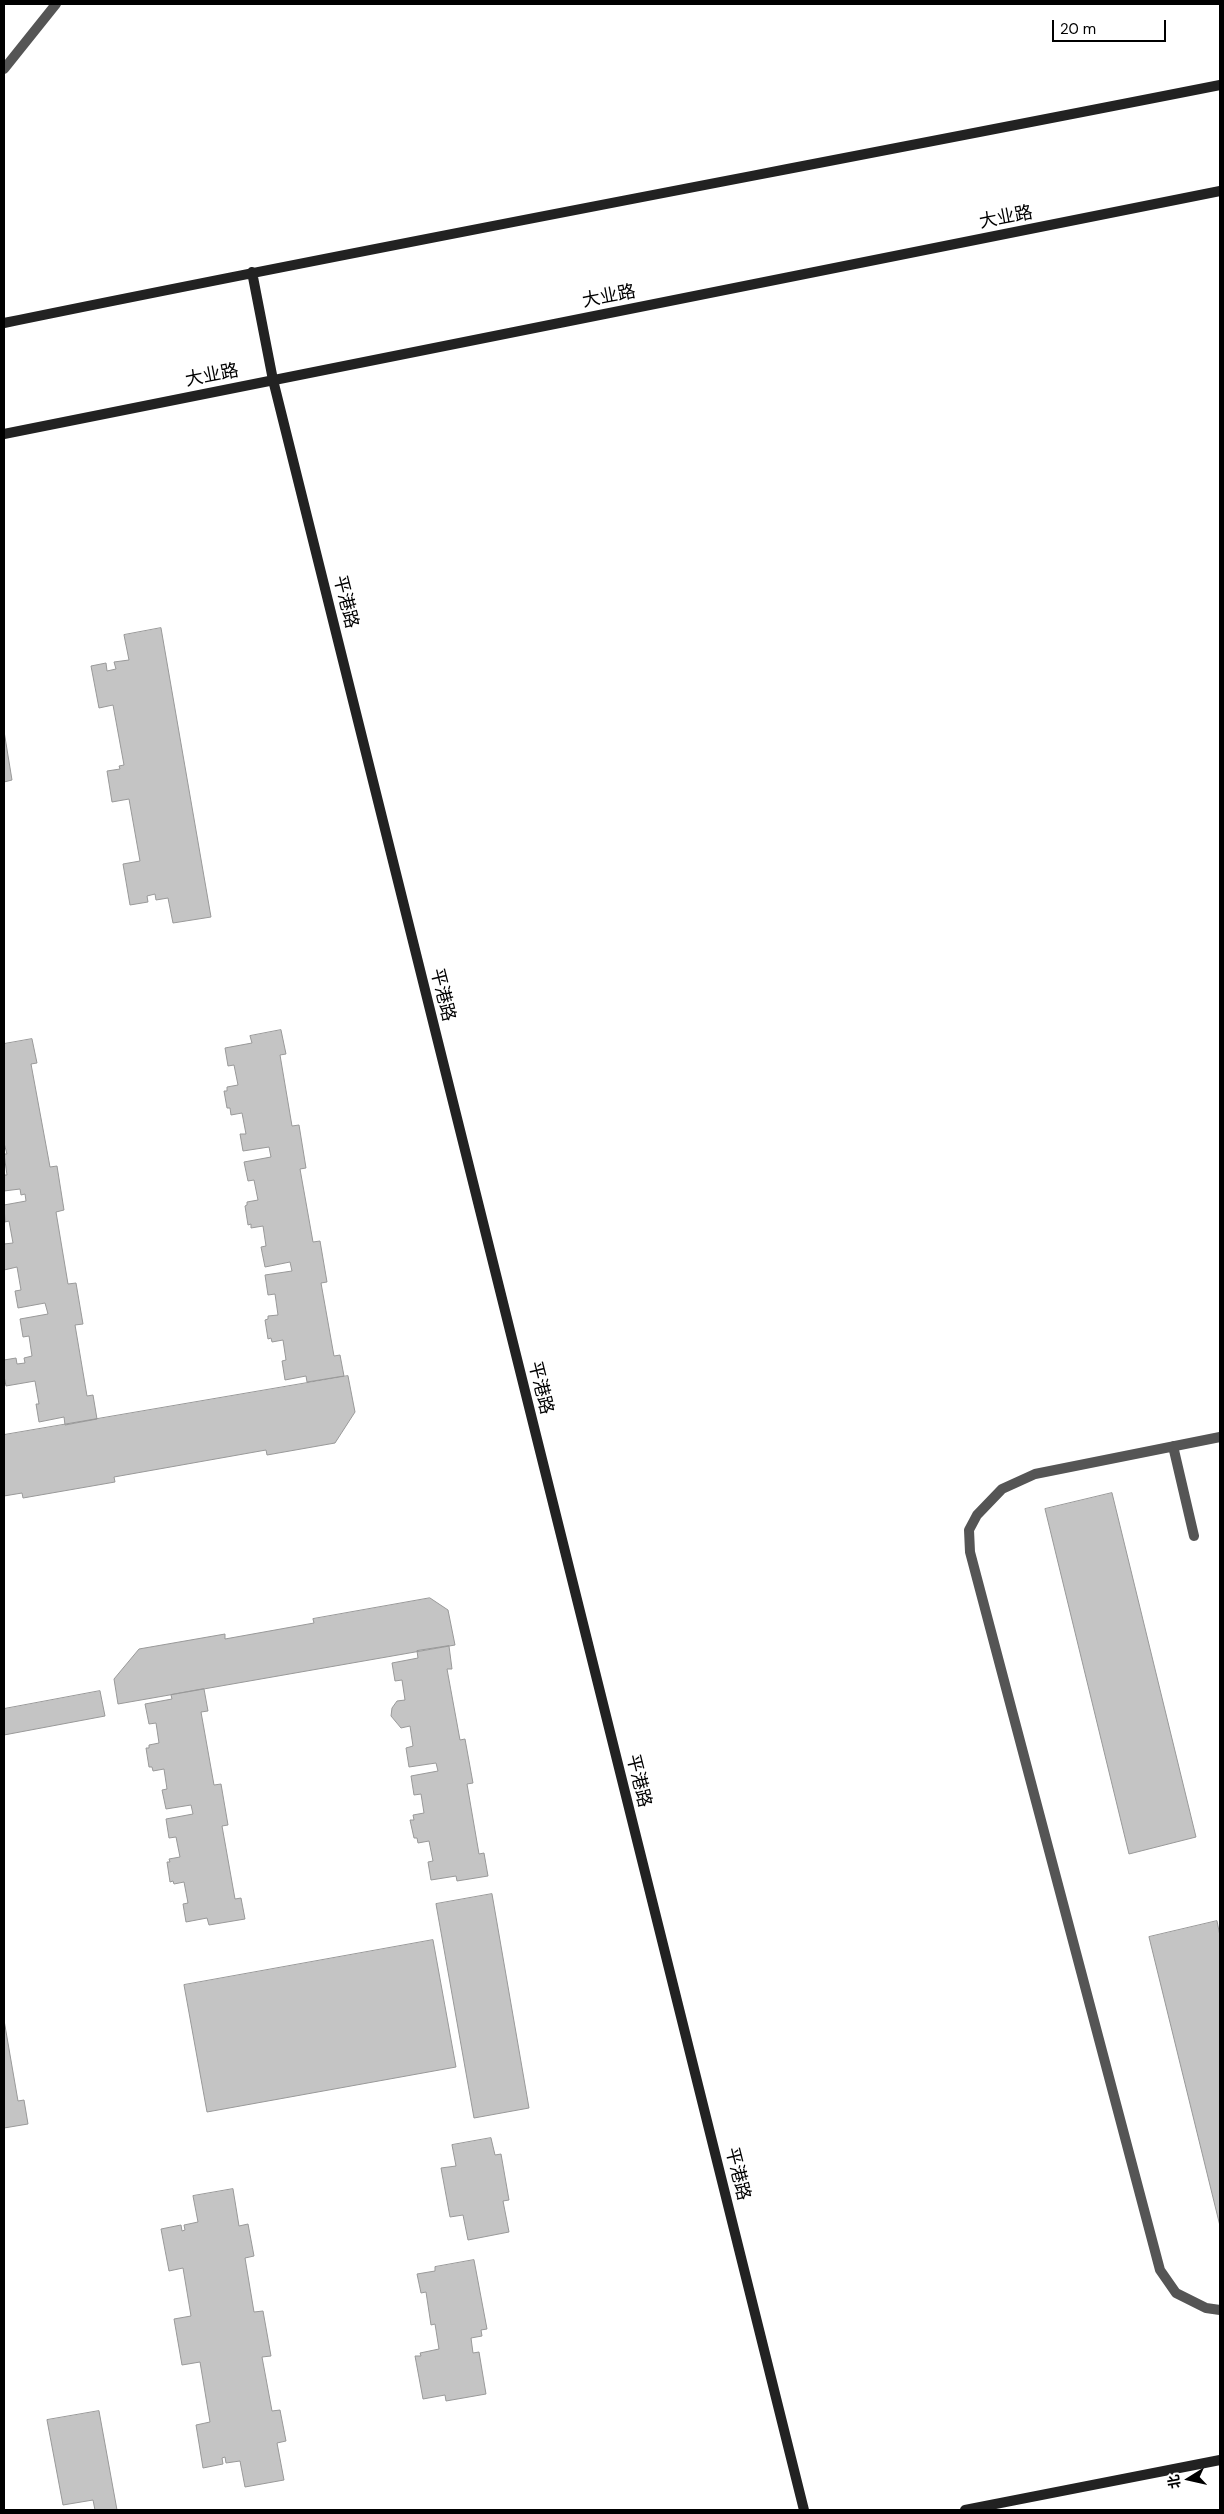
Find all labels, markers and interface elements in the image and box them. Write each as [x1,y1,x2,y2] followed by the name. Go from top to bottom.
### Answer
[1054,10,1168,42] scale bar
[1060,19,1096,39] text: 20 m
[977,202,1035,234] street label: 大业路
[580,281,638,313] street label: 大业路
[183,360,241,392] street label: 大业路
[328,573,362,631] street label: 平港路
[425,966,459,1024] street label: 平港路
[523,1359,557,1417] street label: 平港路
[621,1752,655,1810] street label: 平港路
[720,2145,754,2203] street label: 平港路
[1164,2454,1214,2504] north arrow
[1164,2473,1184,2490] text: 北

